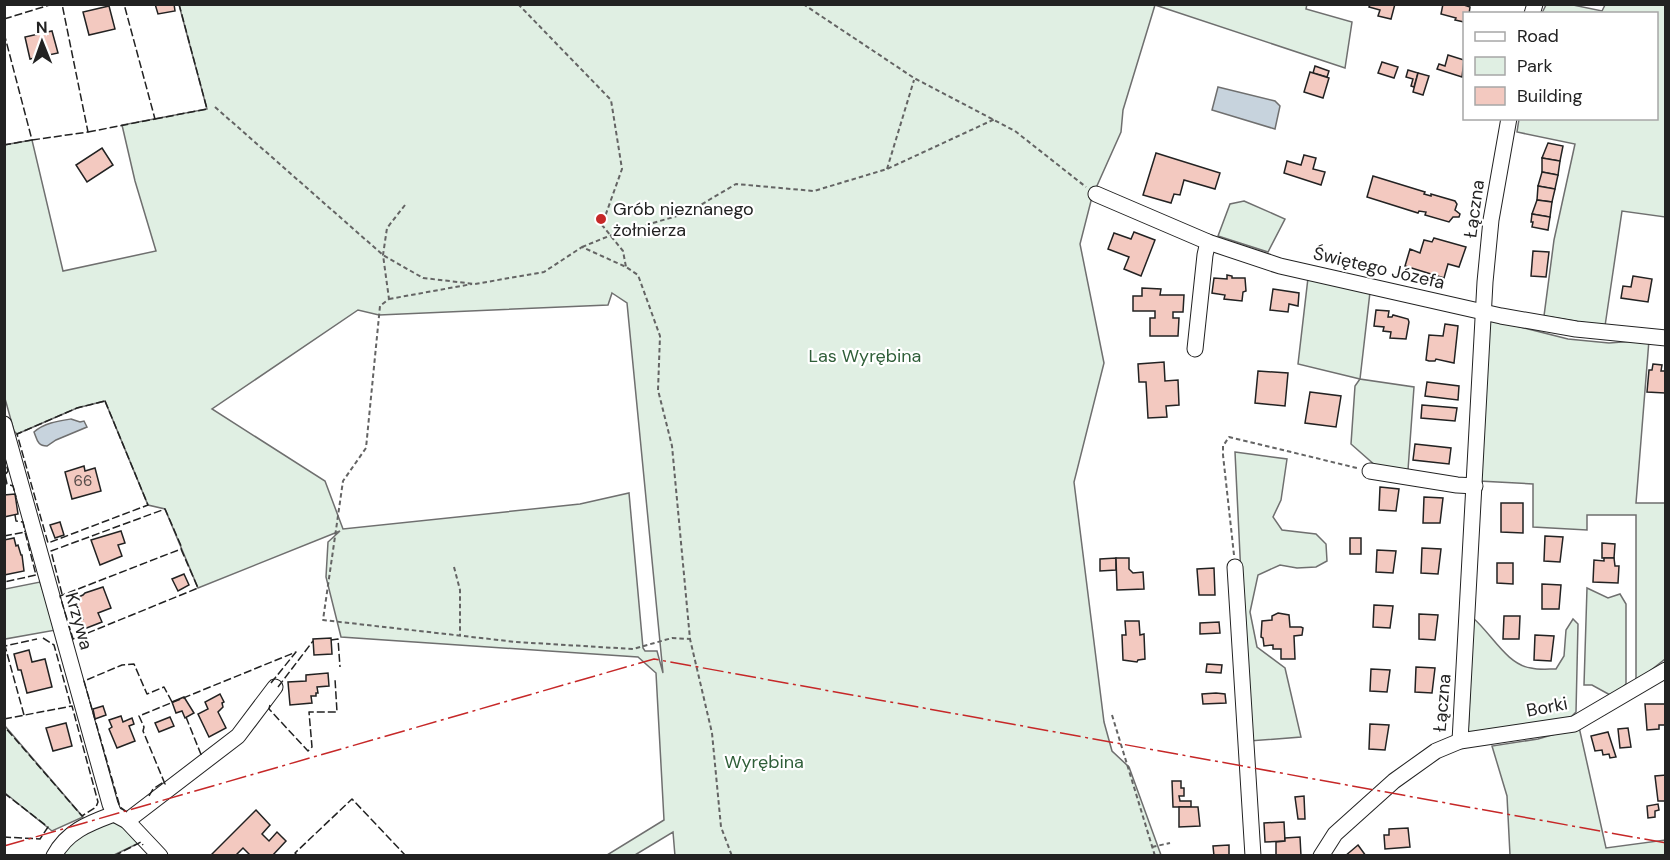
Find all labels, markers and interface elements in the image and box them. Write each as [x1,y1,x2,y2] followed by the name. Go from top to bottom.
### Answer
[12,12,72,72] north arrow
[1463,12,1658,120] legend
[36,17,48,38] text: N
[1517,24,1559,48] text: Road
[1517,54,1553,78] text: Park
[1517,84,1582,108] text: Building
[1458,178,1490,240] street label: Łączna
[613,197,754,242] place label: Grób nieznanego żołnierza
[594,212,608,226] marker: Grób nieznanego żołnierza
[1311,241,1447,295] street label: Świętego Józefa
[809,344,921,368] park label: Las Wyrębina
[74,471,92,491] house number: 66
[59,590,99,652] street label: Krzywa
[1427,673,1457,733] street label: Łączna
[1524,691,1570,723] street label: Borki
[724,750,804,774] park label: Wyrębina

